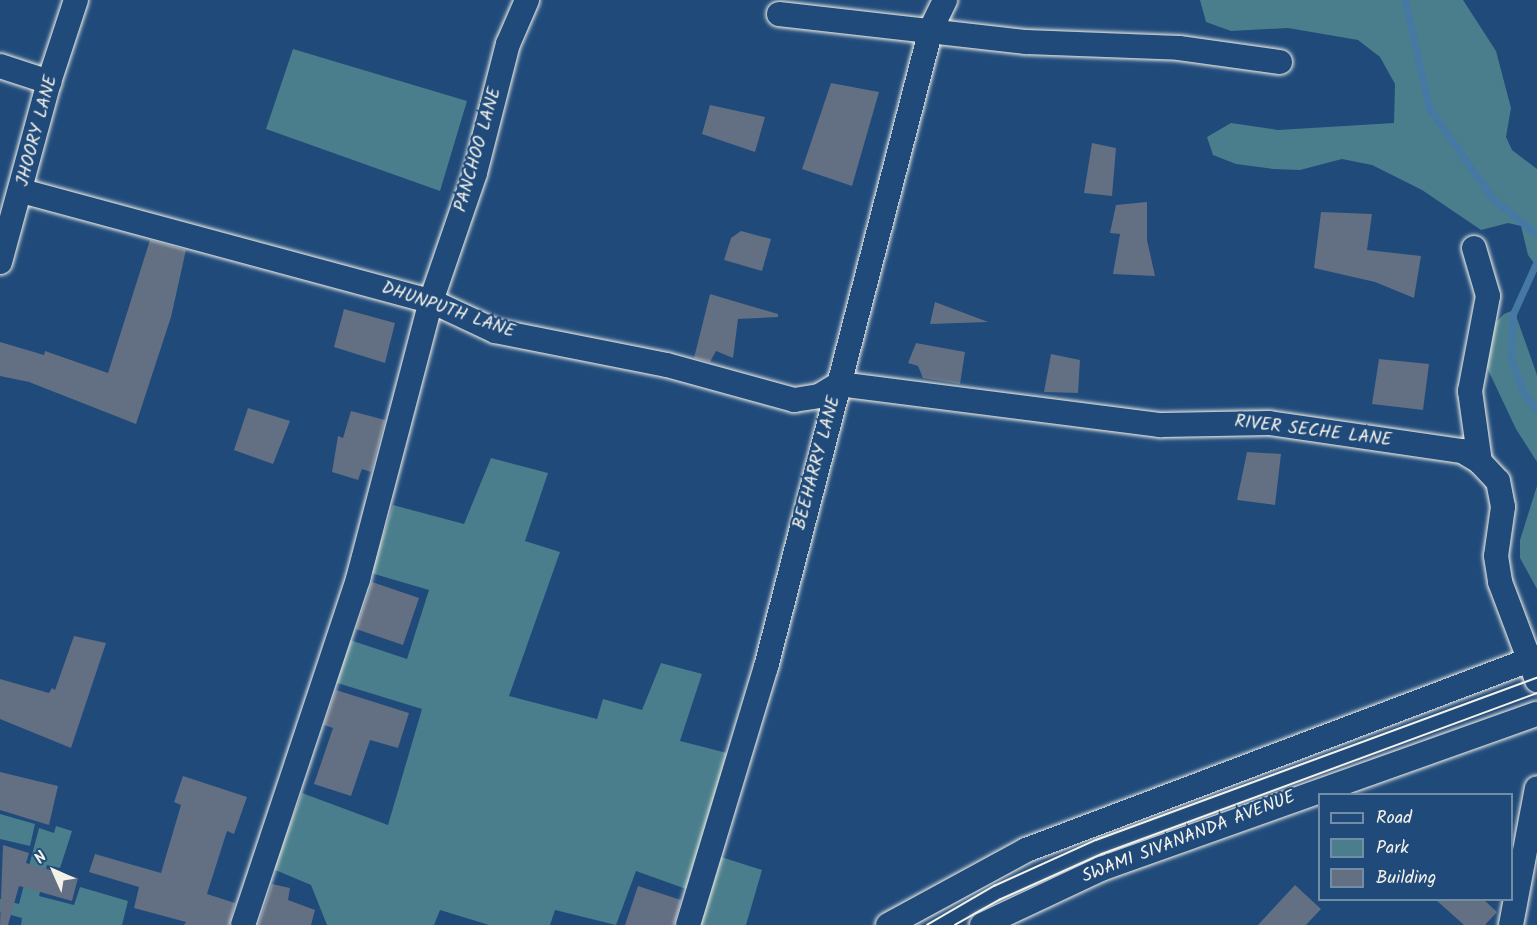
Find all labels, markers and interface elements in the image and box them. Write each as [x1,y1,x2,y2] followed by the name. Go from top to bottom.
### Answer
[13,73,63,189] street label: JHOORY LANE
[451,85,507,215] street label: PANCHOO LANE
[379,278,517,344] street label: DHUNPUTH LANE
[790,394,846,532] street label: BEEHARRY LANE
[1233,412,1393,452] street label: RIVER SECHE LANE
[1079,787,1299,889] street label: SWAMI SIVANANDA AVENUE
[1318,793,1513,901] legend
[1376,804,1412,833] text: Road
[1376,834,1409,863] text: Park
[24,841,84,901] north arrow
[28,846,53,870] text: N
[1376,864,1436,893] text: Building

